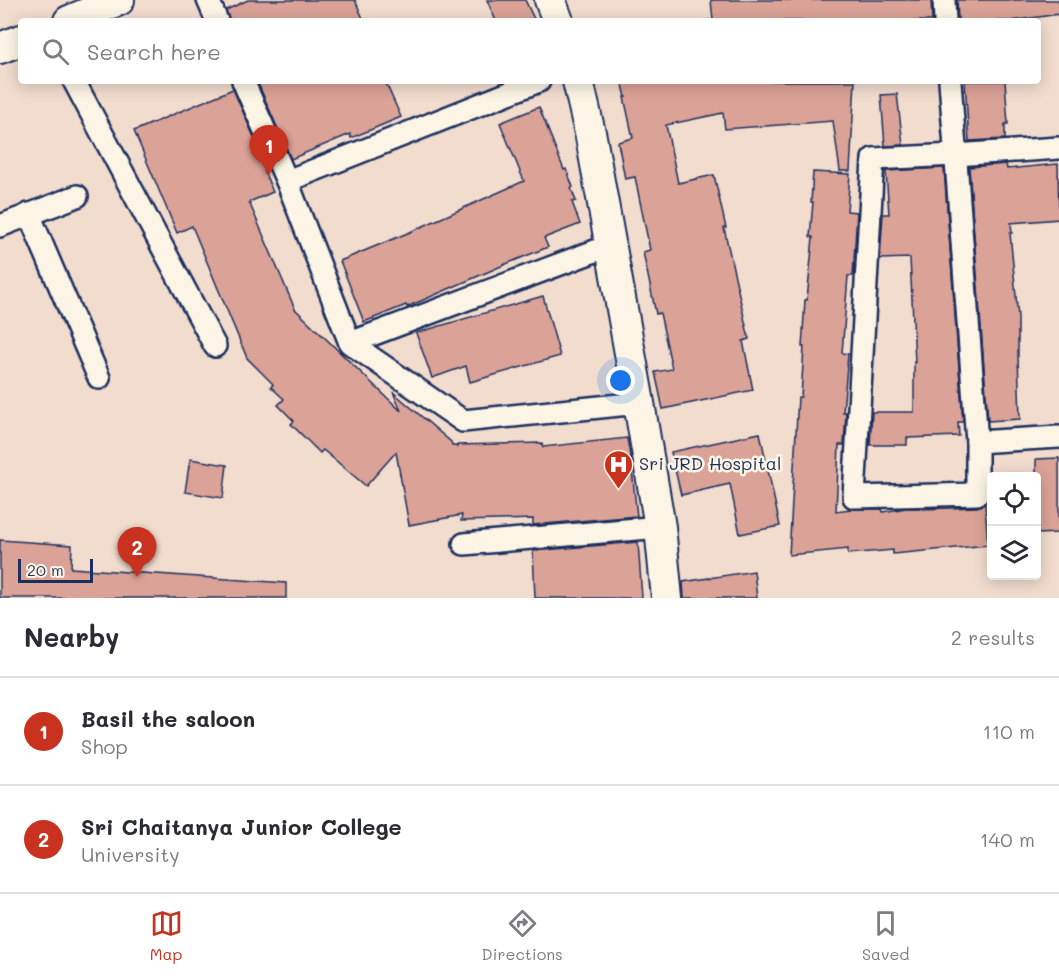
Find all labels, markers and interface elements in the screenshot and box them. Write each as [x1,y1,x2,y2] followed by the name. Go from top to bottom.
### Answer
[18,18,1041,84] search box
[39,35,72,68] icon: search
[87,37,221,66] text: Search here
[250,126,288,175] pin: 1
[606,366,635,395] your location
[602,448,634,490] hospital icon: Sri JRD Hospital
[639,451,782,475] place label: Sri JRD Hospital
[987,472,1041,580] map controls
[987,472,1041,526] button: locate
[987,526,1041,580] button: layers
[118,528,156,577] pin: 2
[18,556,93,584] scale bar
[27,559,64,580] text: 20 m
[24,620,119,654] text: Nearby
[951,624,1035,650] text: 2 results
[81,704,255,733] text: Basil the saloon
[39,718,48,744] text: 1
[982,718,1035,744] text: 110 m
[81,733,128,759] text: Shop
[81,812,402,841] text: Sri Chaitanya Junior College
[38,826,49,852] text: 2
[980,826,1035,852] text: 140 m
[81,841,180,867] text: University
[150,907,183,964] tab: Map
[482,907,563,964] tab: Directions
[862,907,909,964] tab: Saved

